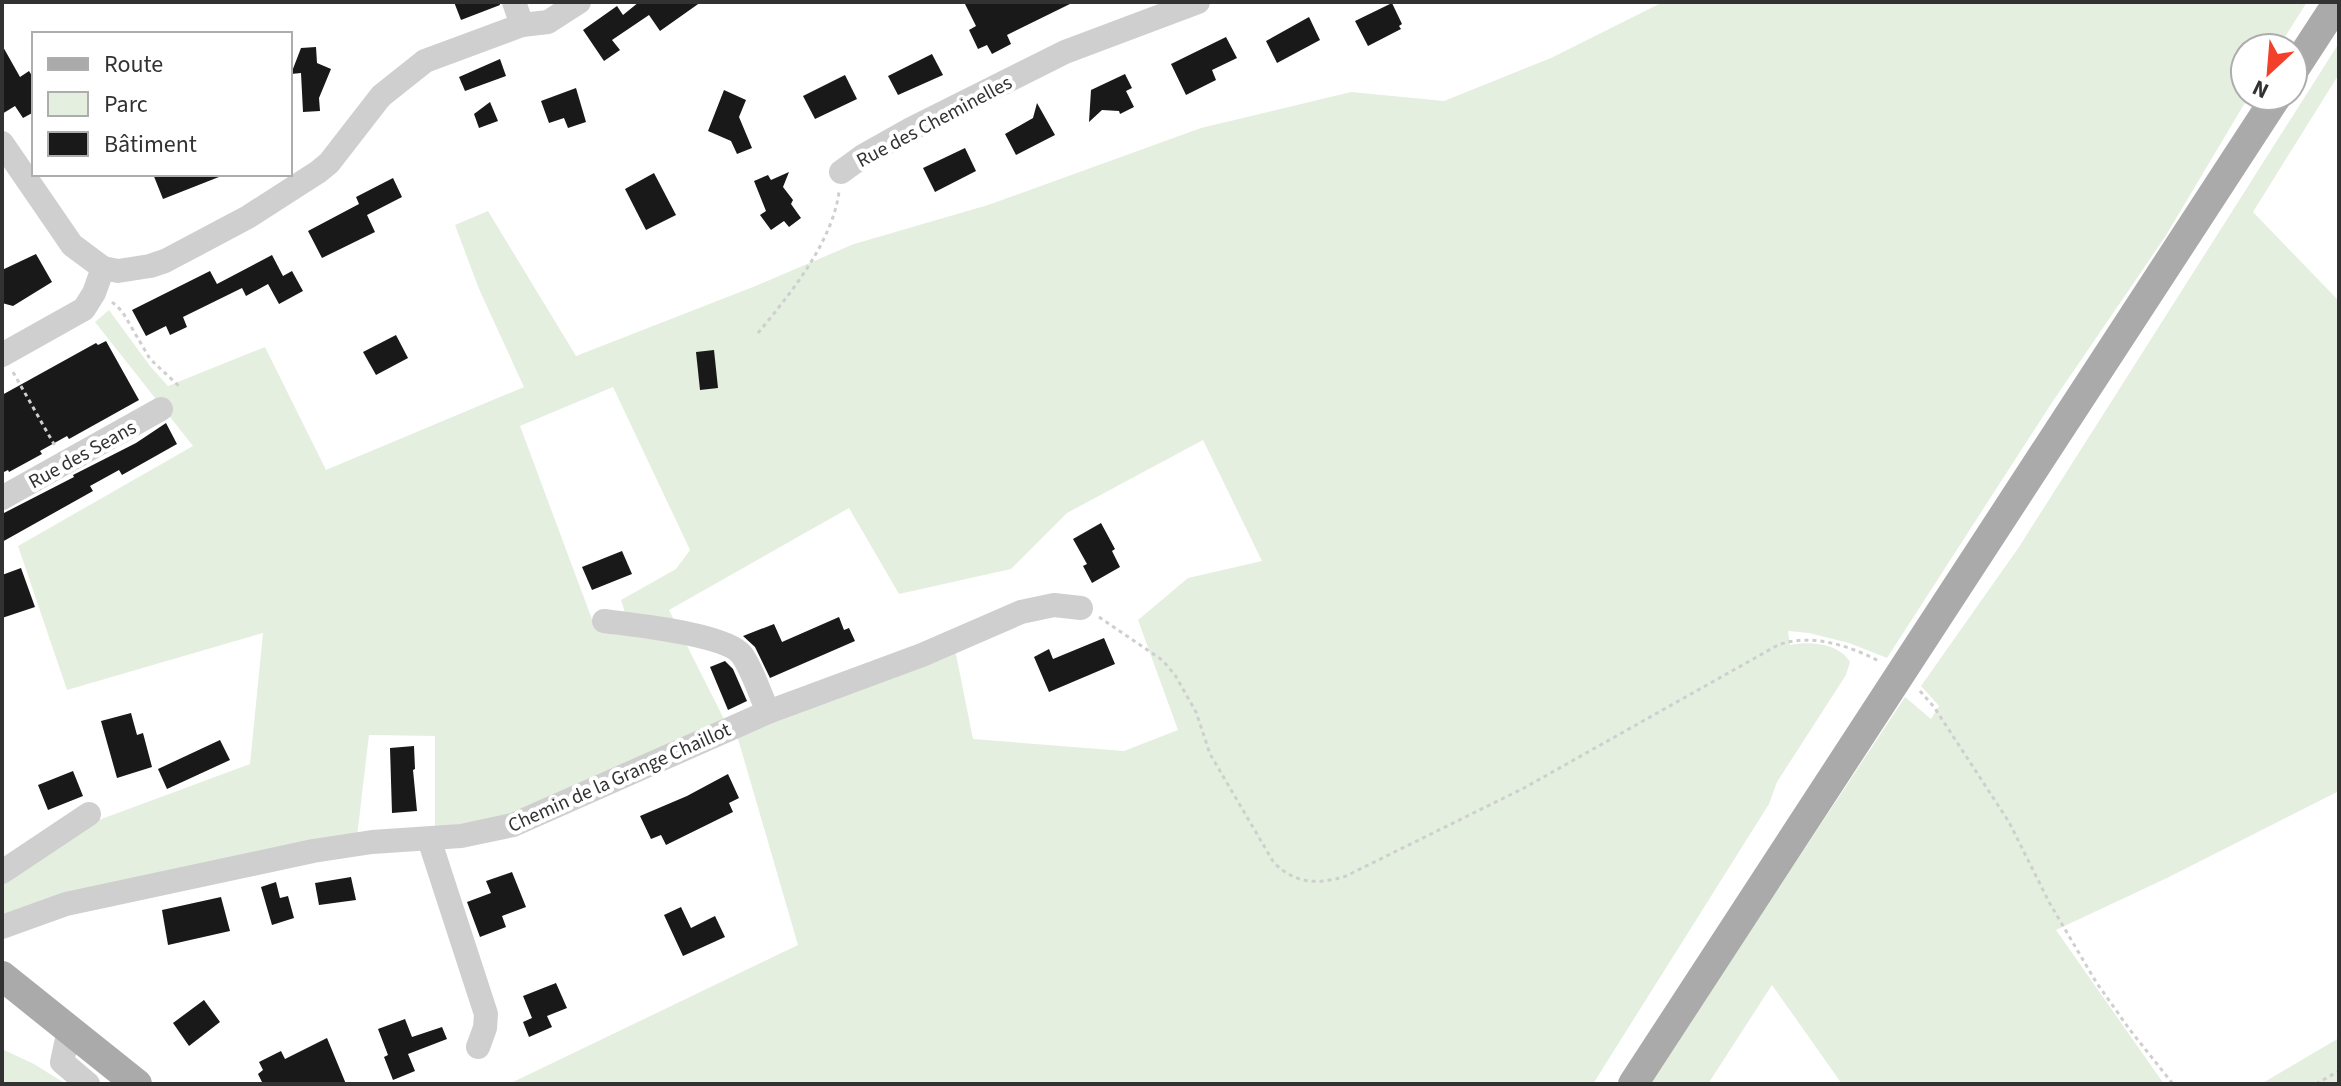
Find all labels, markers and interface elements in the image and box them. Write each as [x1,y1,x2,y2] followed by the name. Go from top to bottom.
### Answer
[32,32,292,176] legend
[2229,32,2309,112] north arrow
[104,47,163,82] text: Route
[852,69,1017,175] street label: Rue des Cheminelles
[2247,71,2274,107] text: N
[104,87,148,122] text: Parc
[104,127,197,162] text: Bâtiment
[24,414,141,496] street label: Rue des Seans
[504,716,735,840] street label: Chemin de la Grange Chaillot

